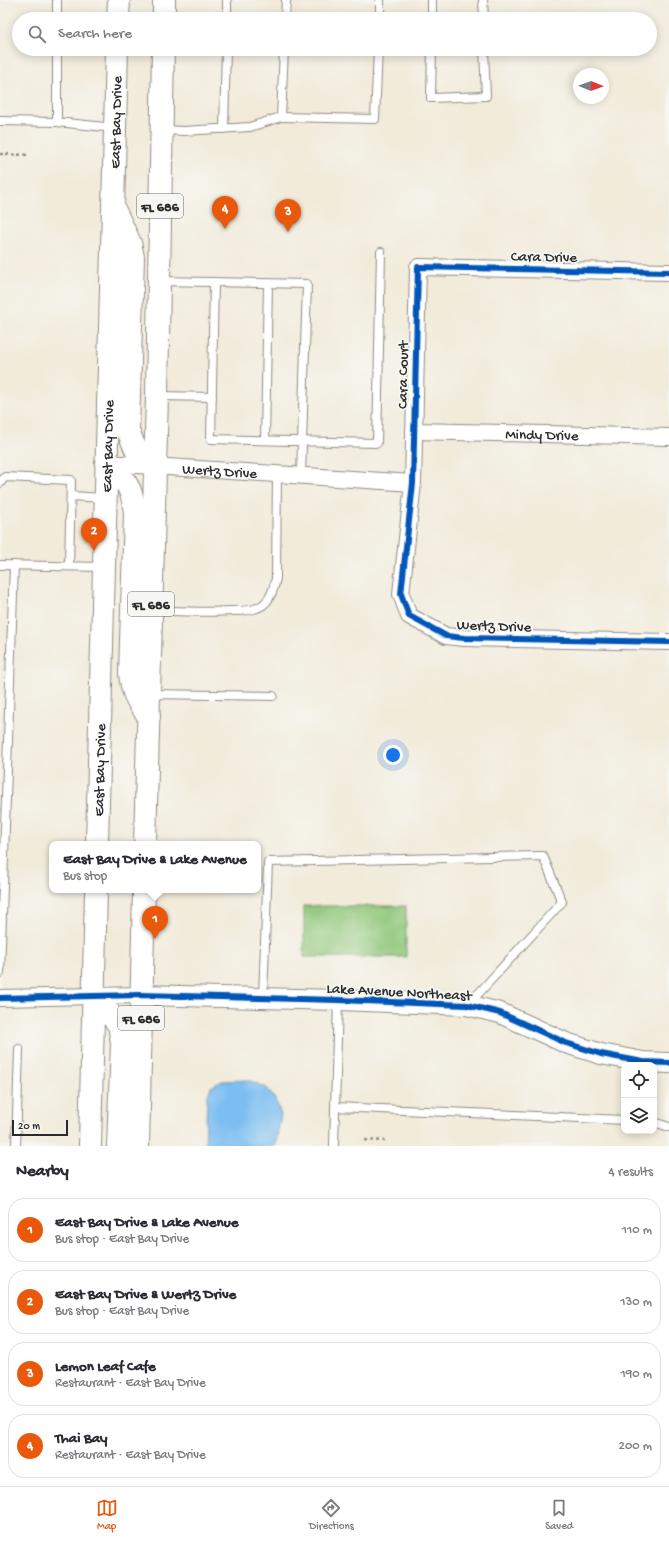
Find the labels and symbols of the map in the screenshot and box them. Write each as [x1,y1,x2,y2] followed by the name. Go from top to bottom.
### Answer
[573,68,609,104] north arrow
[107,76,127,169] street label: East Bay Drive
[137,194,183,218] road number: FL 686
[212,196,238,229] pin: 4
[275,199,301,232] pin: 3
[511,248,578,268] street label: Cara Drive
[394,339,414,409] street label: Cara Court
[99,399,119,493] street label: East Bay Drive
[505,426,579,446] street label: Mindy Drive
[182,461,258,484] street label: Wertz Drive
[81,518,107,551] pin: 2
[128,592,174,616] road number: FL 686
[456,617,532,637] street label: Wertz Drive
[91,723,111,817] street label: East Bay Drive
[383,745,403,765] your location
[142,906,168,939] pin: 1
[326,980,474,1006] street label: Lake Avenue Northeast
[118,1006,164,1030] road number: FL 686
[12,1118,68,1137] scale bar

